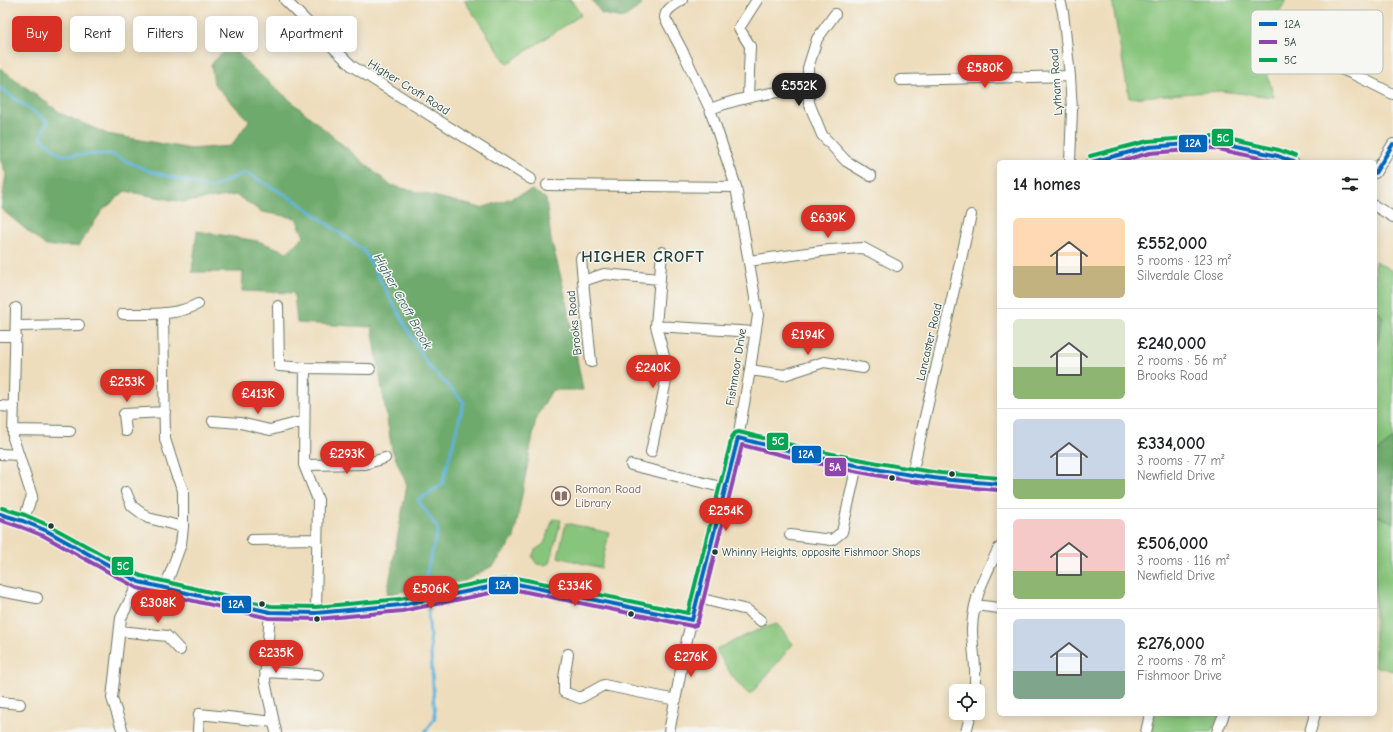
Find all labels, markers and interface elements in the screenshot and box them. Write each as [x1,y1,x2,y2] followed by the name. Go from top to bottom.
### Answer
[1251,10,1383,74] legend
[12,16,62,52] chip: Buy
[70,16,125,52] chip: Rent
[133,16,197,52] chip: Filters
[205,16,258,52] chip: New
[266,16,357,52] chip: Apartment
[1284,18,1301,31] text: 12A
[1284,36,1297,49] text: 5A
[1047,48,1065,116] street label: Lytham Road
[1284,54,1297,67] text: 5C
[957,55,1013,89] pin: £580K
[365,56,453,118] street label: Higher Croft Road
[967,60,1003,75] text: £580K
[771,73,827,107] pin: £552K
[781,78,817,93] text: £552K
[1211,128,1234,147] line badge: 5C
[1217,132,1230,145] text: 5C
[1178,134,1208,153] line badge: 12A
[1185,137,1201,150] text: 12A
[1339,173,1361,195] icon: filters
[1013,175,1080,194] text: 14 homes
[800,205,856,239] pin: £639K
[810,210,846,225] text: £639K
[1045,234,1093,282] icon: home
[1137,234,1207,253] text: £552,000
[581,248,705,266] district label: HIGHER CROFT
[371,251,436,352] water label: Higher Croft Brook
[1137,253,1231,268] text: 5 rooms · 123 m²
[1137,268,1223,283] text: Silverdale Close
[564,290,584,356] street label: Brooks Road
[913,302,945,382] street label: Lancaster Road
[780,322,836,356] pin: £194K
[723,327,749,407] street label: Fishmoor Drive
[791,327,825,342] text: £194K
[1137,334,1206,353] text: £240,000
[1045,335,1093,383] icon: home
[1137,353,1226,368] text: 2 rooms · 56 m²
[625,355,681,389] pin: £240K
[635,360,671,375] text: £240K
[1137,368,1208,383] text: Brooks Road
[99,369,155,403] pin: £253K
[109,374,145,389] text: £253K
[230,381,286,415] pin: £413K
[241,386,275,401] text: £413K
[766,432,789,451] line badge: 5C
[1137,434,1205,453] text: £334,000
[772,435,785,448] text: 5C
[1045,435,1093,483] icon: home
[319,441,375,475] pin: £293K
[791,445,822,464] line badge: 12A
[329,446,365,461] text: £293K
[798,448,814,461] text: 12A
[1137,453,1224,468] text: 3 rooms · 77 m²
[824,457,847,477] line badge: 5A
[829,461,841,474] text: 5A
[1137,468,1215,483] text: Newfield Drive
[947,469,957,479] unlabelled marker
[887,473,897,483] unlabelled marker
[575,482,641,510] place label: Roman Road Library
[550,485,572,507] library icon: Roman Road Library
[698,498,754,532] pin: £254K
[708,503,744,518] text: £254K
[46,521,56,531] unlabelled marker
[1137,534,1208,553] text: £506,000
[1045,535,1093,583] icon: home
[722,546,921,559] place label: Whinny Heights, opposite Fishmoor Shops
[710,547,720,557] marker: Whinny Heights, opposite Fishmoor Shops
[1137,553,1229,568] text: 3 rooms · 116 m²
[111,556,134,576] line badge: 5C
[117,560,130,573] text: 5C
[1137,568,1215,583] text: Newfield Drive
[547,573,603,607] pin: £334K
[403,576,459,610] pin: £506K
[488,576,519,595] line badge: 12A
[558,578,592,593] text: £334K
[495,579,511,592] text: 12A
[412,581,450,596] text: £506K
[130,590,186,624] pin: £308K
[140,595,176,610] text: £308K
[221,595,252,614] line badge: 12A
[228,598,244,611] text: 12A
[257,599,267,609] unlabelled marker
[626,609,636,619] unlabelled marker
[312,614,322,624] unlabelled marker
[1137,634,1205,653] text: £276,000
[1045,635,1093,683] icon: home
[248,640,304,674] pin: £235K
[663,644,719,678] pin: £276K
[258,645,294,660] text: £235K
[674,649,708,664] text: £276K
[1137,653,1225,668] text: 2 rooms · 78 m²
[1137,668,1222,683] text: Fishmoor Drive
[949,684,985,720] map controls
[949,684,985,720] button: locate

